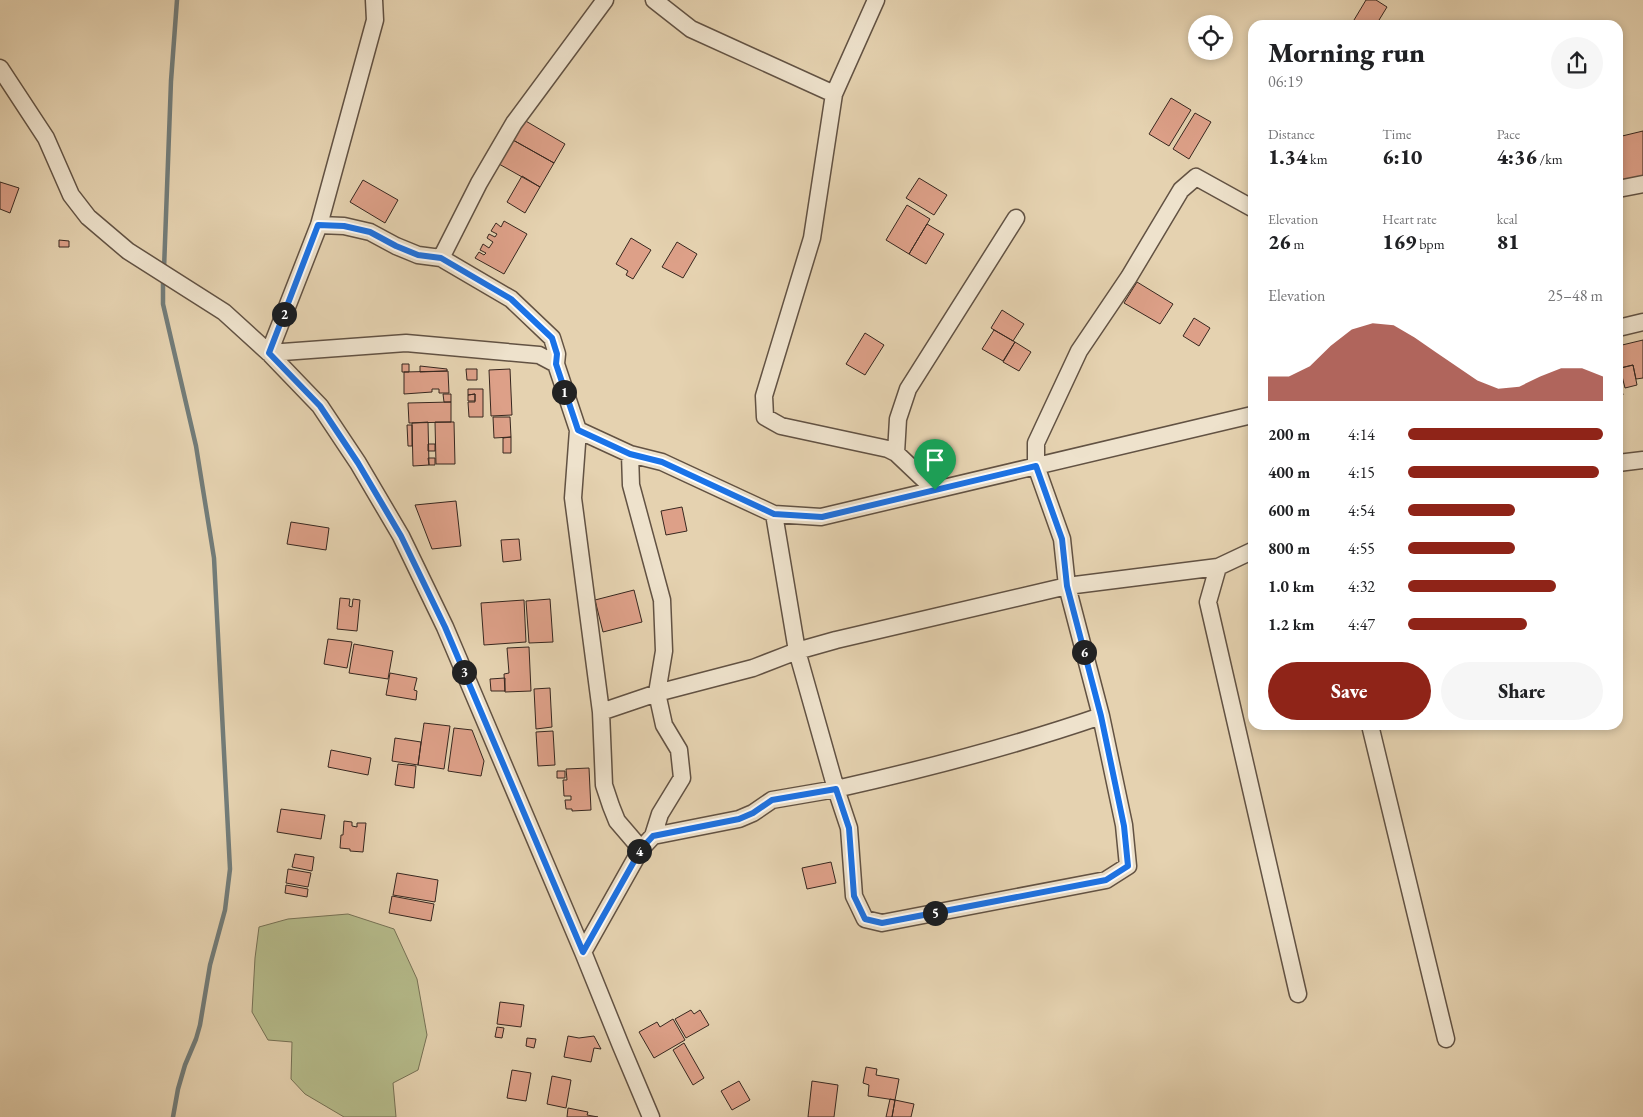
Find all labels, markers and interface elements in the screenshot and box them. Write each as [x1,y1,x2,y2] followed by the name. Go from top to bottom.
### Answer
[1188,15,1233,60] map controls
[1188,15,1233,60] button: locate
[1268,34,1425,70] text: Morning run
[1551,37,1603,89] button: share
[1268,71,1303,92] text: 06:19
[1268,125,1315,143] text: Distance
[1382,125,1412,143] text: Time
[1497,125,1520,143] text: Pace
[1268,143,1307,170] text: 1.34
[1382,143,1422,170] text: 6:10
[1497,143,1537,170] text: 4:36
[1307,150,1328,168] text: km
[1537,150,1563,168] text: /km
[1268,210,1318,228] text: Elevation
[1382,210,1437,228] text: Heart rate
[1497,210,1518,228] text: kcal
[1268,228,1291,255] text: 26
[1382,228,1416,255] text: 169
[1497,228,1519,255] text: 81
[1291,235,1304,253] text: m
[1416,235,1445,253] text: bpm
[1268,285,1326,306] text: Elevation
[1548,285,1603,306] text: 25–48 m
[272,302,296,326] pin: 2
[281,305,288,323] text: 2
[552,380,576,404] pin: 1
[561,383,568,401] text: 1
[1268,424,1310,445] text: 200 m
[1348,424,1375,445] text: 4:14
[914,439,956,490] pin
[921,446,949,474] icon: arrive
[1268,462,1310,483] text: 400 m
[1348,462,1375,483] text: 4:15
[1268,500,1310,521] text: 600 m
[1348,500,1375,521] text: 4:54
[1268,538,1310,559] text: 800 m
[1348,538,1375,559] text: 4:55
[1268,576,1314,597] text: 1.0 km
[1348,576,1375,597] text: 4:32
[1268,614,1314,635] text: 1.2 km
[1348,614,1375,635] text: 4:47
[1072,640,1096,664] pin: 6
[1081,643,1088,661] text: 6
[452,660,476,684] pin: 3
[1268,662,1431,720] button: Save
[1441,662,1603,720] button: Share
[461,663,468,681] text: 3
[626,838,652,864] pin: 4
[636,842,643,860] text: 4
[922,900,948,926] pin: 5
[932,904,939,922] text: 5

